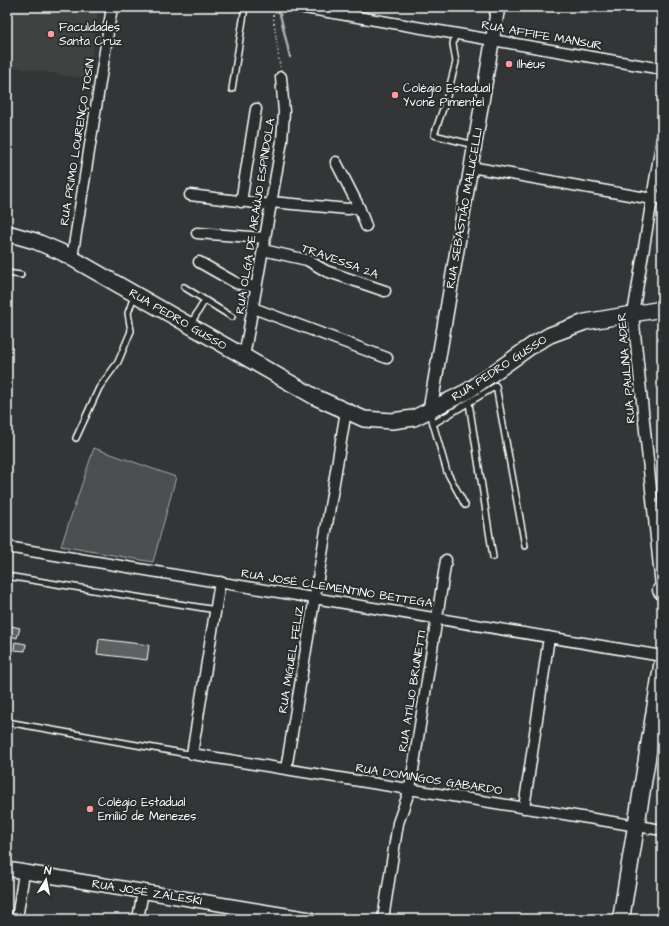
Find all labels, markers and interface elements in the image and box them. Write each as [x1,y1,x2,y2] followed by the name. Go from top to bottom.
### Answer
[480,17,604,54] street label: RUA AFFIFE MANSUR
[59,19,122,50] place label: Faculdades Santa Cruz
[46,29,56,39] marker: Faculdades Santa Cruz
[517,56,545,73] place label: Ilhéus
[56,57,99,227] street label: RUA PRIMO LOURENÇO TOSIN
[504,59,514,69] marker: Ilhéus
[403,80,491,111] place label: Colégio Estadual Yvone Pimentel
[390,90,400,100] marker: Colégio Estadual Yvone Pimentel
[232,117,279,315] street label: RUA OLGA DE ARAÚJO ESPÍNDOLA
[442,126,487,290] street label: RUA SEBASTIÃO MALUCELLI
[299,240,381,283] street label: TRAVESSA 2A
[126,285,230,354] street label: RUA PEDRO GUSSO
[613,312,640,424] street label: RUA PAULINA ADER
[448,331,550,406] street label: RUA PEDRO GUSSO
[240,565,434,612] street label: RUA JOSÉ CLEMENTINO BETTEGA
[275,603,309,715] street label: RUA MIGUEL FELIZ
[394,629,431,753] street label: RUA ATÍLIO BRUNETTI
[354,759,504,799] street label: RUA DOMINGOS GABARDO
[98,794,196,825] place label: Colégio Estadual Emílio de Menezes
[85,804,95,814] marker: Colégio Estadual Emílio de Menezes
[26,860,66,900] north arrow
[43,863,52,879] text: N
[91,875,203,910] street label: RUA JOSÉ ZALESKI

